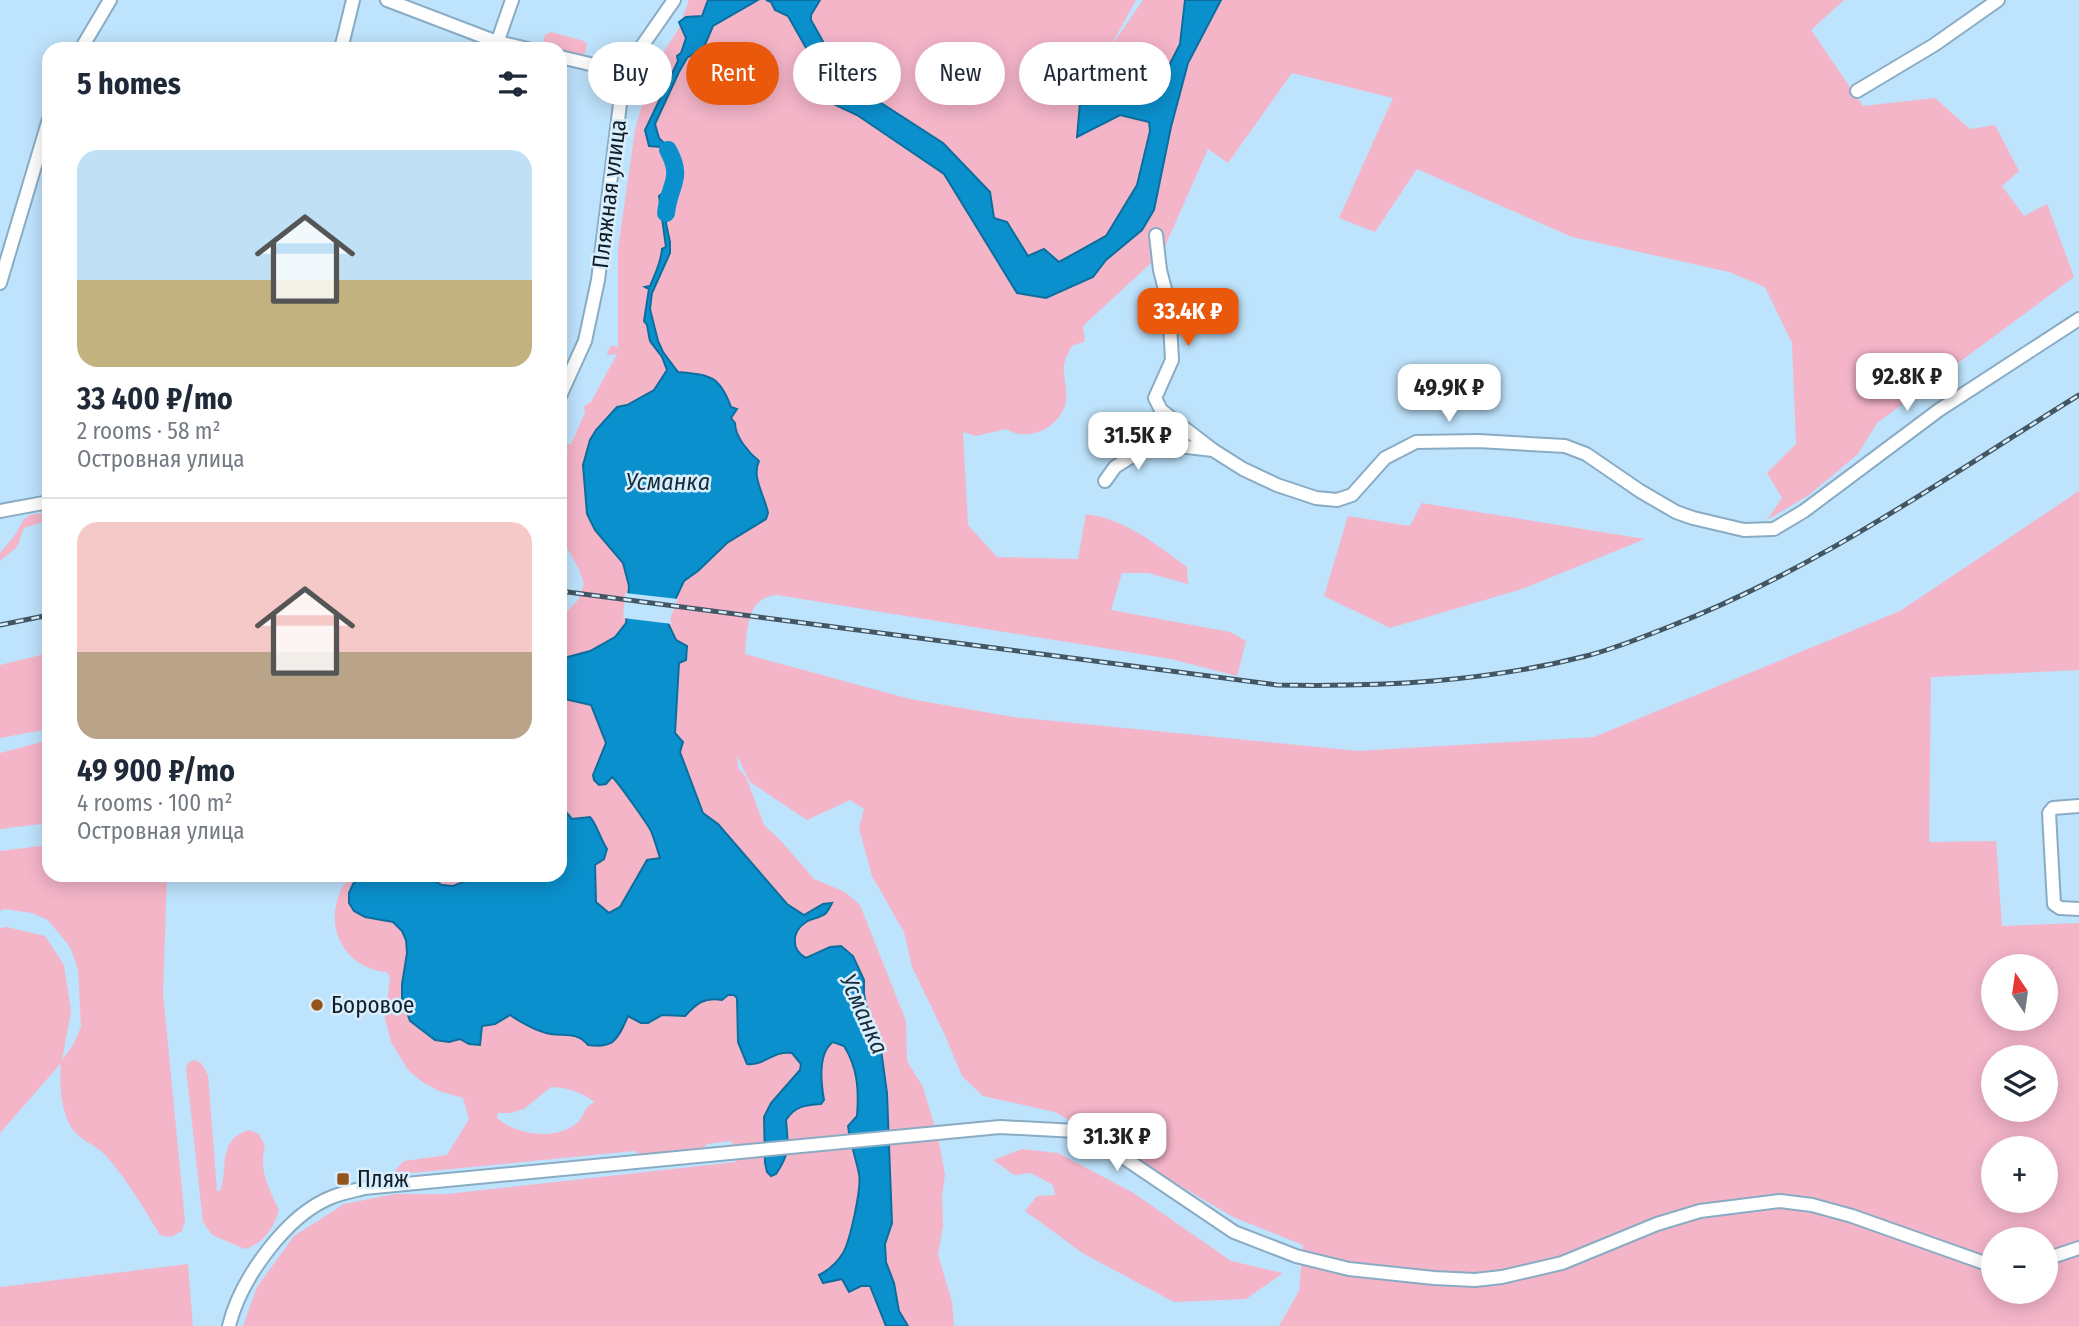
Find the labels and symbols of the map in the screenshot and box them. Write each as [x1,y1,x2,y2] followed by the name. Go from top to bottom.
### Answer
[586,118,632,270] street label: Пляжная улица
[1123,288,1253,348] pin: 33.4K ₽
[1842,354,1972,413] pin: 92.8K ₽
[1384,364,1514,424] pin: 49.9K ₽
[1073,412,1203,472] pin: 31.5K ₽
[626,468,710,496] water label: Усманка
[1981,954,2058,1031] north arrow
[834,970,894,1058] water label: Усманка
[331,991,414,1019] place label: Боровое
[309,997,325,1013] marker: Боровое
[1052,1114,1182,1173] pin: 31.3K ₽
[357,1165,409,1193] place label: Пляж
[335,1171,351,1187] marker: Пляж

